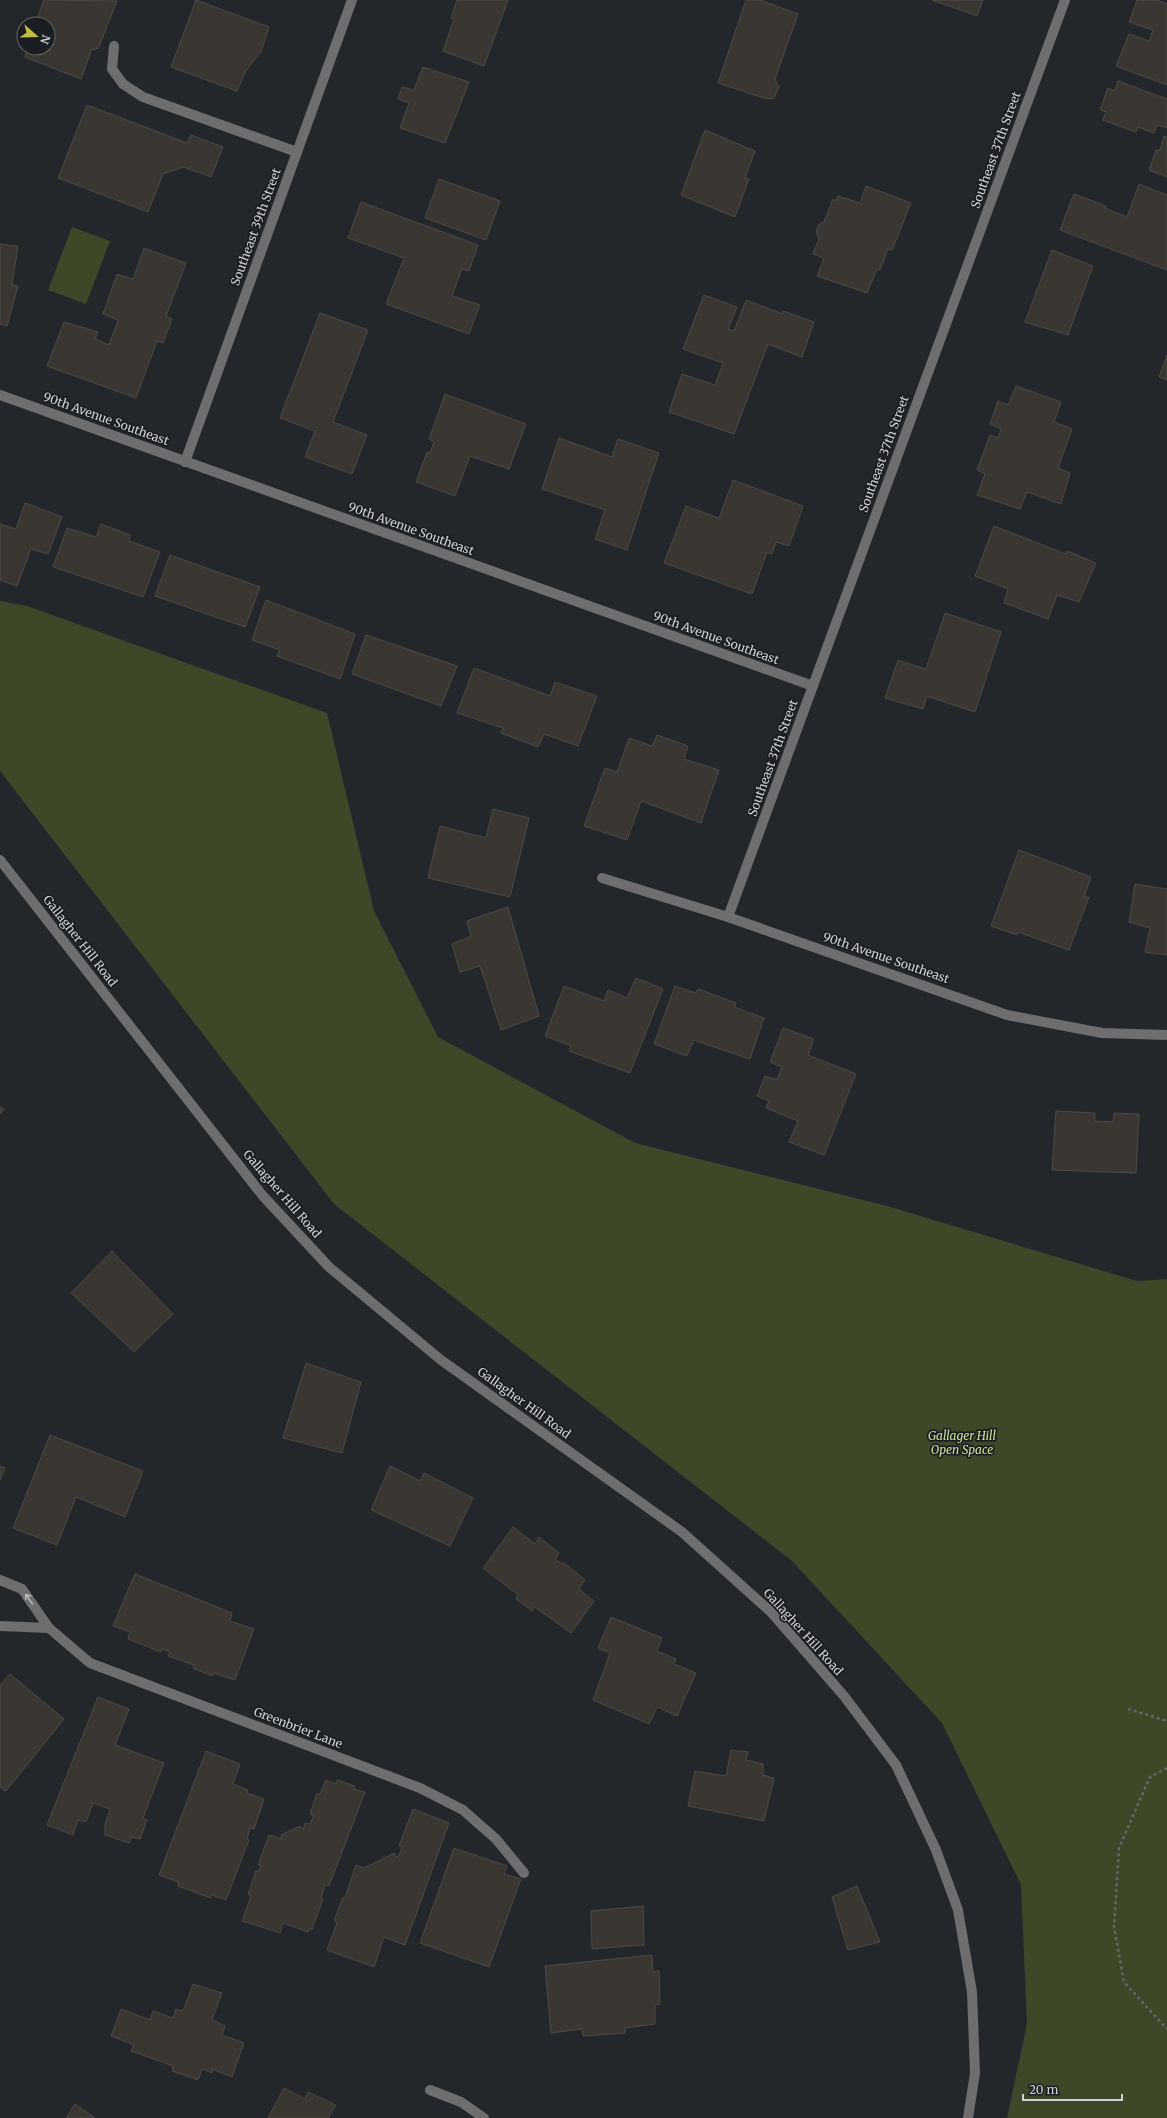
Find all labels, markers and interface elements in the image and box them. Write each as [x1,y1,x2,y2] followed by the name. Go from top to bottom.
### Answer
[16,16,56,56] north arrow
[37,33,53,46] text: N
[967,89,1024,210] street label: Southeast 37th Street
[227,166,284,288] street label: Southeast 39th Street
[41,389,171,448] street label: 90th Avenue Southeast
[855,393,912,514] street label: Southeast 37th Street
[346,499,476,558] street label: 90th Avenue Southeast
[651,608,781,667] street label: 90th Avenue Southeast
[744,697,801,818] street label: Southeast 37th Street
[40,892,121,989] street label: Gallagher Hill Road
[821,929,952,986] street label: 90th Avenue Southeast
[240,1147,325,1241] street label: Gallagher Hill Road
[475,1364,574,1441] street label: Gallagher Hill Road
[928,1428,996,1457] park label: Gallager Hill Open Space
[761,1585,846,1678] street label: Gallagher Hill Road
[25,1593,33,1604] one-way arrow
[252,1704,345,1751] street label: Greenbrier Lane
[1023,2076,1122,2102] scale bar
[1029,2082,1058,2097] text: 20 m

